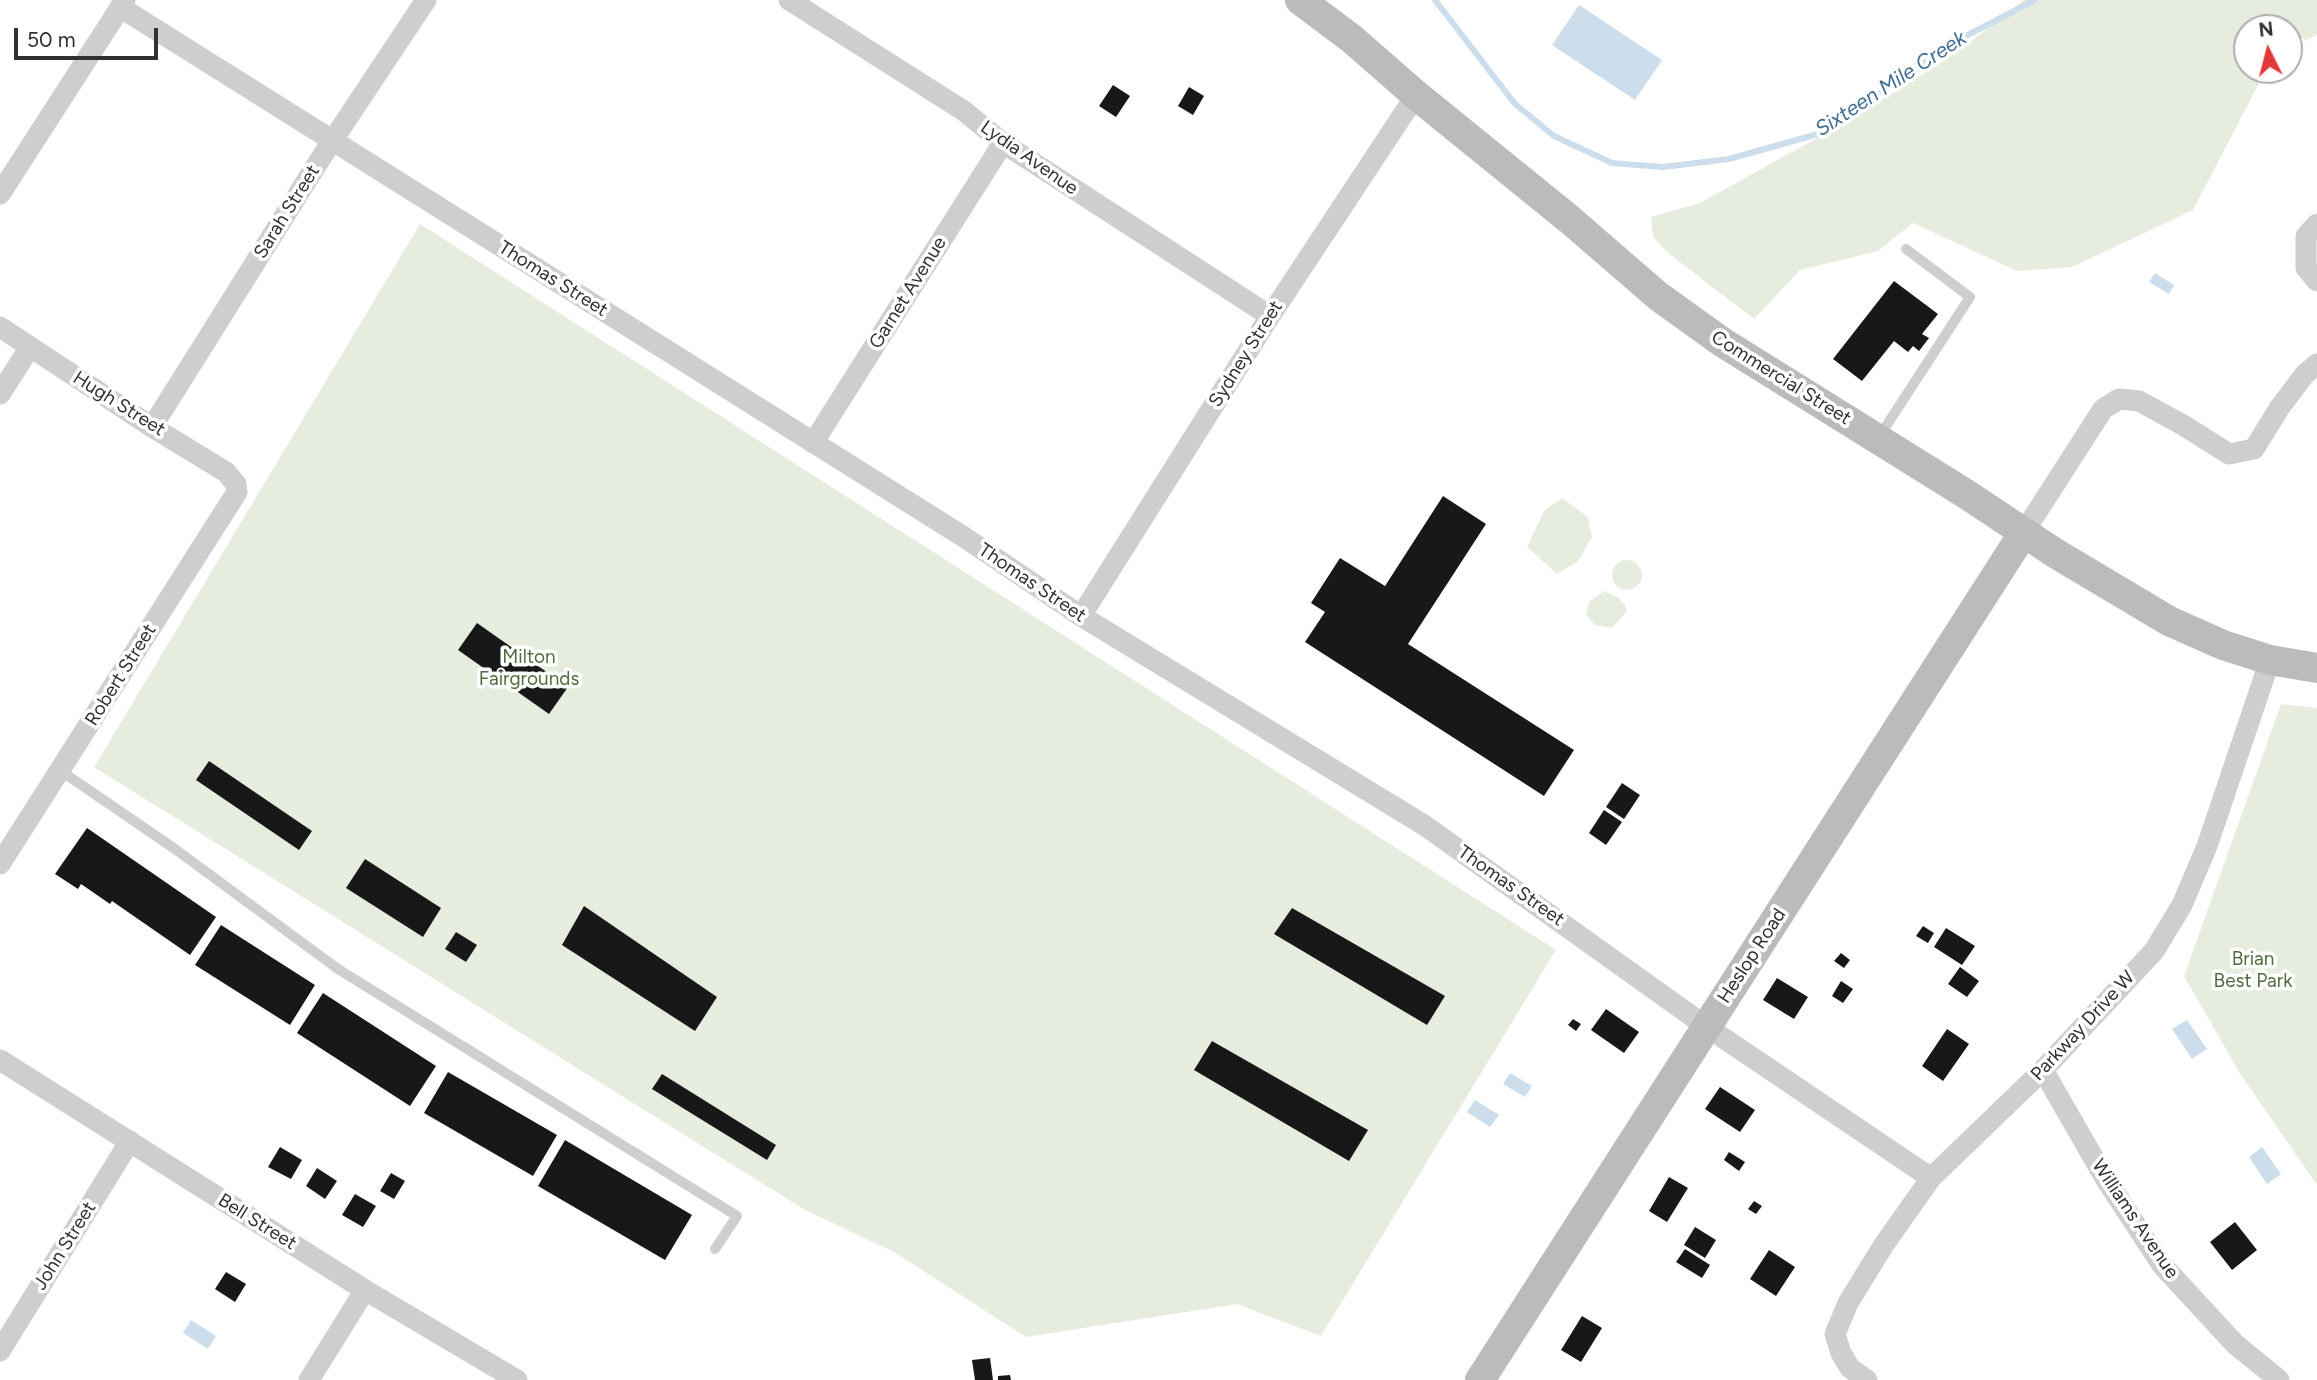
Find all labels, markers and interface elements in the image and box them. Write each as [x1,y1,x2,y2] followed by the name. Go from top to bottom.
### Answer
[18,14,161,58] scale bar
[2233,14,2303,84] north arrow
[2257,17,2274,42] text: N
[1811,26,1971,142] water label: Sixteen Mile Creek
[27,27,76,52] text: 50 m
[976,116,1082,200] street label: Lydia Avenue
[249,161,325,263] street label: Sarah Street
[865,233,951,353] street label: Garnet Avenue
[494,236,612,322] street label: Thomas Street
[1204,297,1288,411] street label: Sydney Street
[1707,326,1855,430] street label: Commercial Street
[69,367,169,441] street label: Hugh Street
[974,539,1090,627] street label: Thomas Street
[81,620,161,730] street label: Robert Street
[479,646,579,690] park label: Milton Fairgrounds
[1453,841,1569,931] street label: Thomas Street
[1713,904,1791,1008] street label: Heslop Road
[2214,948,2292,992] park label: Brian Best Park
[2026,966,2140,1086] street label: Parkway Drive W
[2087,1155,2183,1283] street label: Williams Avenue
[214,1189,300,1255] street label: Bell Street
[29,1198,101,1294] street label: John Street

